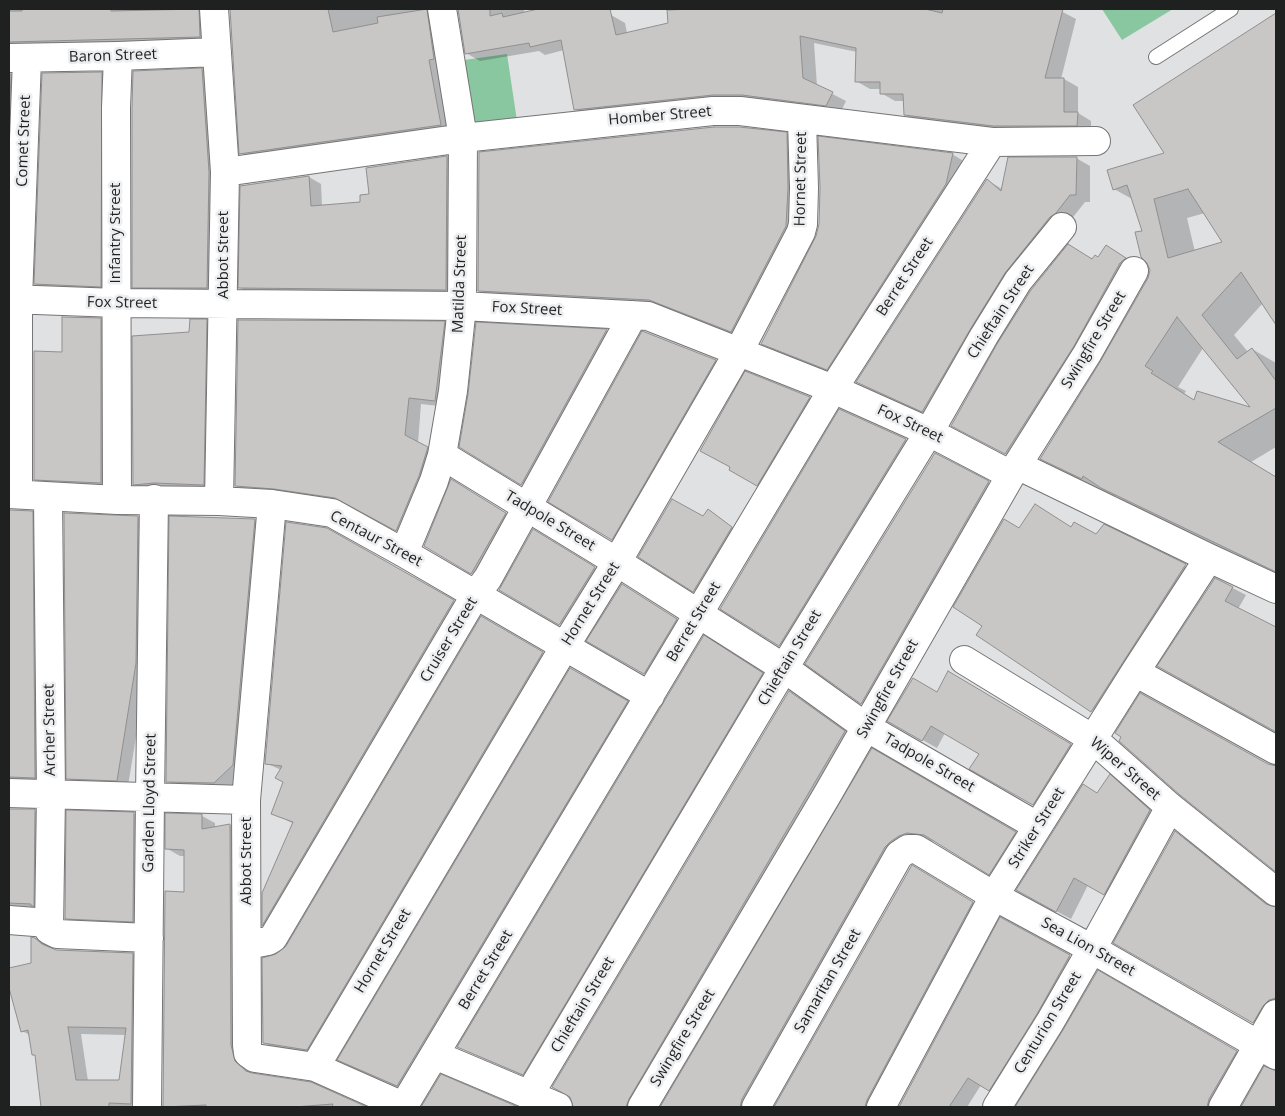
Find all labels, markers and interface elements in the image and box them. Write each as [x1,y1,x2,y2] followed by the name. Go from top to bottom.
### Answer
[69,45,157,67] street label: Baron Street
[13,95,35,187] street label: Comet Street
[608,103,712,129] street label: Homber Street
[791,131,811,227] street label: Hornet Street
[107,183,125,283] street label: Infantry Street
[215,211,233,299] street label: Abbot Street
[873,234,937,320] street label: Berret Street
[449,235,471,333] street label: Matilda Street
[964,262,1038,362] street label: Chieftain Street
[1058,288,1130,392] street label: Swingfire Street
[87,293,157,313] street label: Fox Street
[491,298,563,320] street label: Fox Street
[874,401,946,447] street label: Fox Street
[502,487,598,555] street label: Tadpole Street
[327,507,425,571] street label: Centaur Street
[558,559,624,649] street label: Hornet Street
[663,579,725,665] street label: Berret Street
[417,594,481,686] street label: Cruiser Street
[754,607,826,709] street label: Chieftain Street
[853,636,923,742] street label: Swingfire Street
[40,684,60,776] street label: Archer Street
[880,730,978,796] street label: Tadpole Street
[140,733,160,873] street label: Garden Lloyd Street
[1086,734,1164,804] street label: Wiper Street
[1005,784,1069,872] street label: Striker Street
[238,817,256,905] street label: Abbot Street
[351,906,415,996] street label: Hornet Street
[1038,914,1138,980] street label: Sea Lion Street
[791,926,865,1036] street label: Samaritan Street
[455,927,517,1013] street label: Berret Street
[547,954,619,1056] street label: Chieftain Street
[1011,969,1085,1077] street label: Centurion Street
[647,986,719,1090] street label: Swingfire Street

